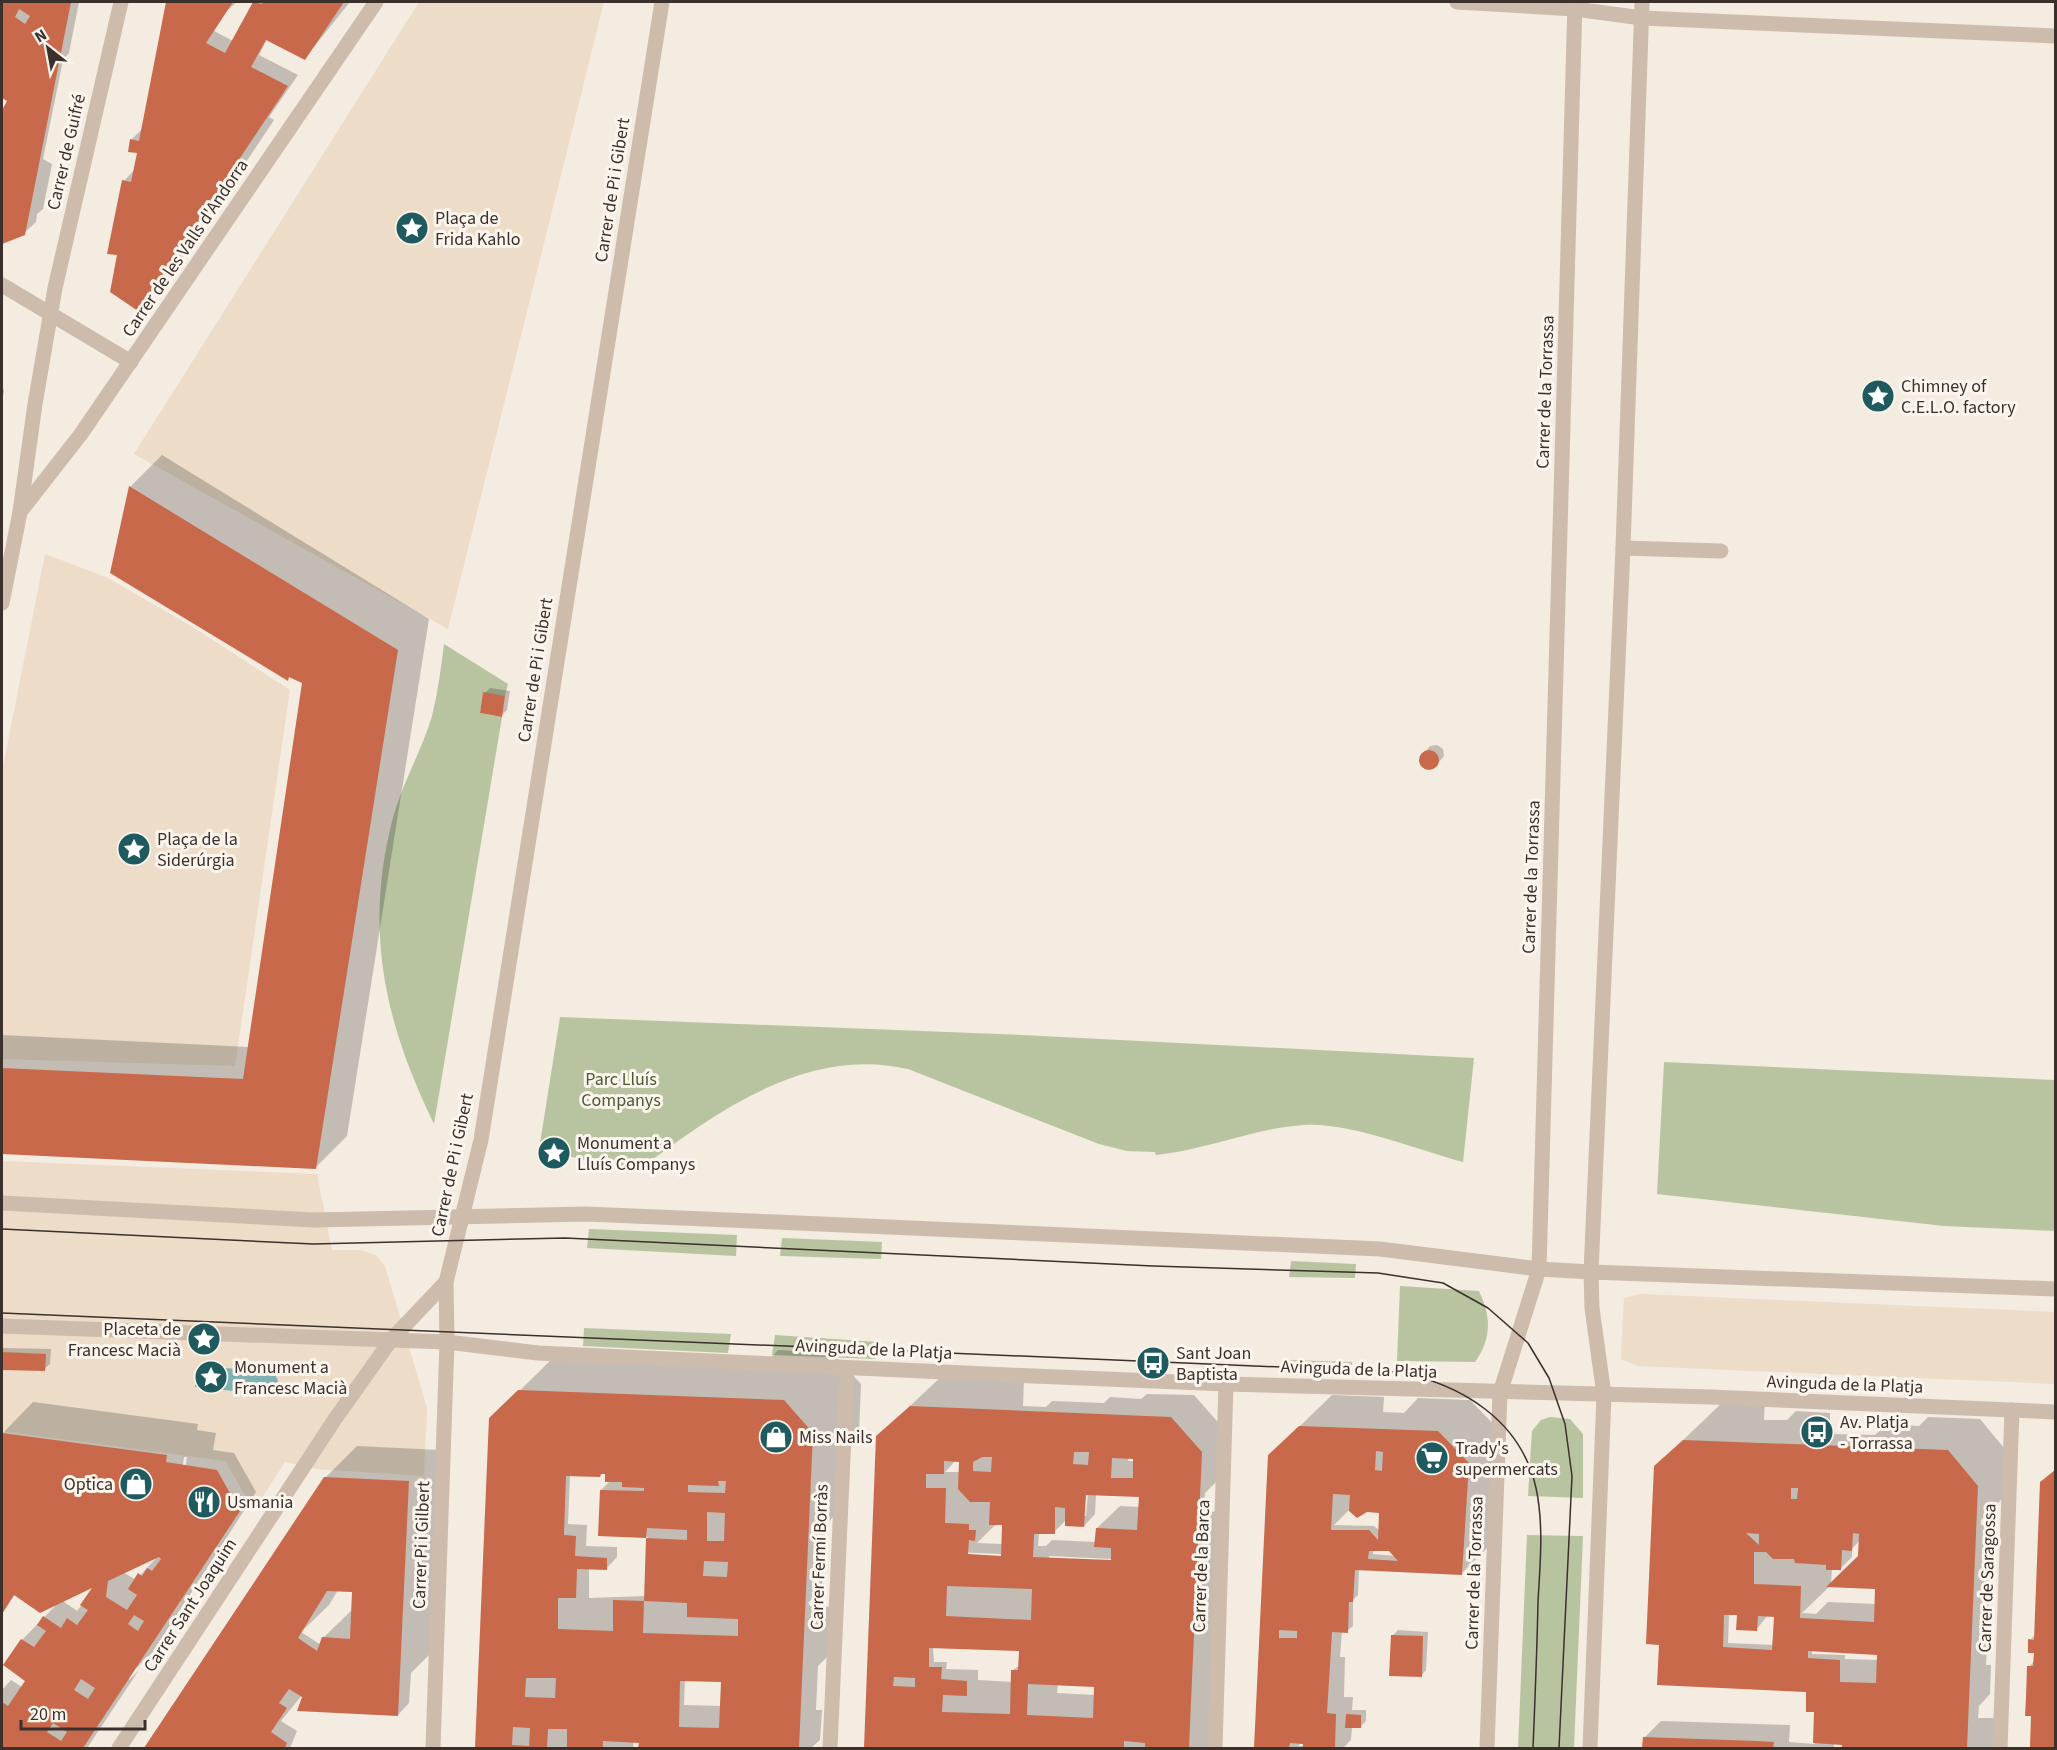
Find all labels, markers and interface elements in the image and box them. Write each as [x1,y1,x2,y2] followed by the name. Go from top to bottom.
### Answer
[18,18,78,78] north arrow
[31,24,51,48] text: N
[41,91,92,213] street label: Carrer de Guifré
[589,116,636,264] street label: Carrer de Pi i Gibert
[116,154,254,342] street label: Carrer de les Valls d'Andorra
[435,206,521,252] place label: Plaça de Frida Kahlo
[394,210,430,246] place icon: Plaça de Frida Kahlo
[1530,315,1561,469] street label: Carrer de la Torrassa
[1901,374,2016,420] place label: Chimney of C.E.L.O. factory
[1860,378,1896,414] place icon: Chimney of C.E.L.O. factory
[512,596,559,744] street label: Carrer de Pi i Gibert
[1516,800,1547,954] street label: Carrer de la Torrassa
[157,827,238,873] place label: Plaça de la Siderúrgia
[116,831,152,867] place icon: Plaça de la Siderúrgia
[581,1067,661,1113] park label: Parc Lluís Companys
[425,1091,480,1239] street label: Carrer de Pi i Gibert
[577,1131,695,1177] place label: Monument a Lluís Companys
[536,1135,572,1171] place icon: Monument a Lluís Companys
[68,1317,181,1363] place label: Placeta de Francesc Macià
[186,1321,222,1357] place icon: Placeta de Francesc Macià
[795,1333,953,1366] street label: Avinguda de la Platja
[1176,1341,1251,1387] place label: Sant Joan Baptista
[1135,1345,1171,1381] bus stop icon: Sant Joan Baptista
[1280,1354,1438,1385] street label: Avinguda de la Platja
[234,1355,347,1401] place label: Monument a Francesc Macià
[193,1359,229,1395] place icon: Monument a Francesc Macià
[1766,1369,1924,1400] street label: Avinguda de la Platja
[1840,1410,1913,1456] place label: Av. Platja - Torrassa
[1799,1414,1835,1450] bus stop icon: Av. Platja - Torrassa
[758,1419,794,1455] shop icon: Miss Nails
[799,1425,872,1450] place label: Miss Nails
[1455,1436,1558,1482] place label: Trady's supermercats
[1414,1440,1450,1476] supermarket icon: Trady's supermercats
[118,1466,154,1502] shop icon: Optica
[64,1472,113,1497] place label: Optica
[407,1481,436,1609] street label: Carrer Pi i Gilbert
[186,1484,222,1520] restaurant icon: Usmania
[804,1484,835,1631] street label: Carrer Fermí Borràs
[227,1490,293,1515] place label: Usmania
[1459,1496,1490,1650] street label: Carrer de la Torrassa
[1187,1499,1216,1633] street label: Carrer de la Barca
[1972,1503,2003,1653] street label: Carrer de Saragossa
[138,1533,243,1677] street label: Carrer Sant Joaquim
[21,1693,146,1731] scale bar
[30,1702,66,1727] text: 20 m

